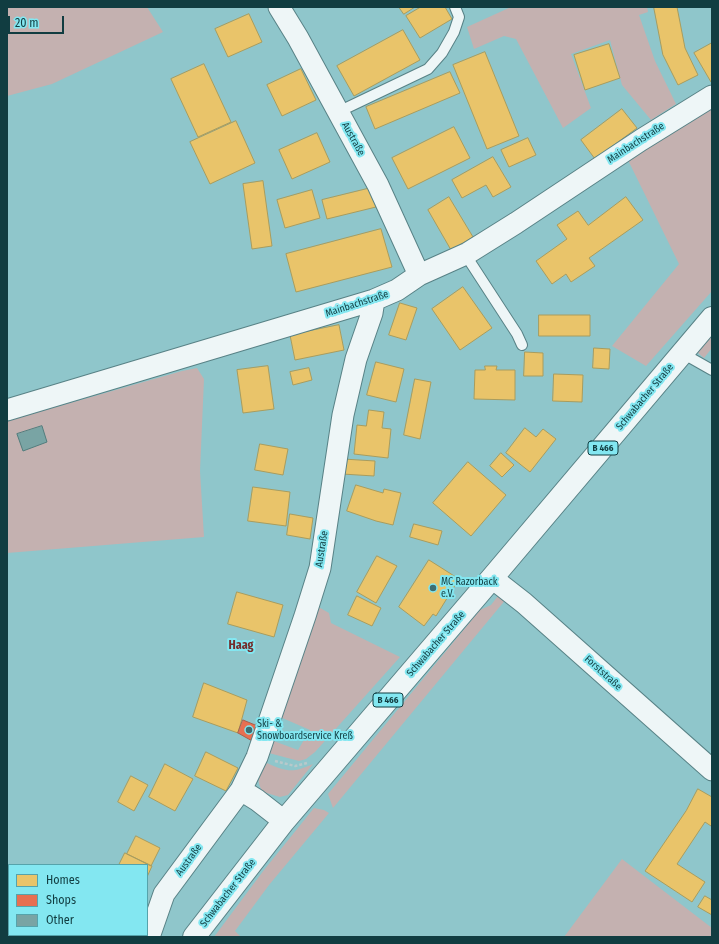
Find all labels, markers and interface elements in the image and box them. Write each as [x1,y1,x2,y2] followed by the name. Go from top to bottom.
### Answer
[10,8,66,34] scale bar
[15,16,39,30] text: 20 m
[339,120,367,158] street label: Austraße
[605,120,667,166] street label: Mainbachstraße
[324,288,390,320] street label: Mainbachstraße
[614,361,676,433] street label: Schwabacher Straße
[588,441,618,455] road number: B 466
[313,530,331,568] street label: Austraße
[441,576,497,600] place label: MC Razorback e.V.
[428,583,438,593] marker: MC Razorback e.V.
[404,609,468,679] street label: Schwabacher Straße
[229,639,253,653] district label: Haag
[582,653,624,693] street label: Forststraße
[373,693,403,707] road number: B 466
[257,718,353,742] place label: Ski- & Snowboardservice Kreß
[244,725,254,735] marker: Ski- & Snowboardservice Kreß
[173,842,205,878] street label: Austraße
[198,857,258,929] street label: Schwabacher Straße
[8,864,148,936] legend
[46,873,80,887] text: Homes
[46,893,76,907] text: Shops
[46,913,74,927] text: Other

